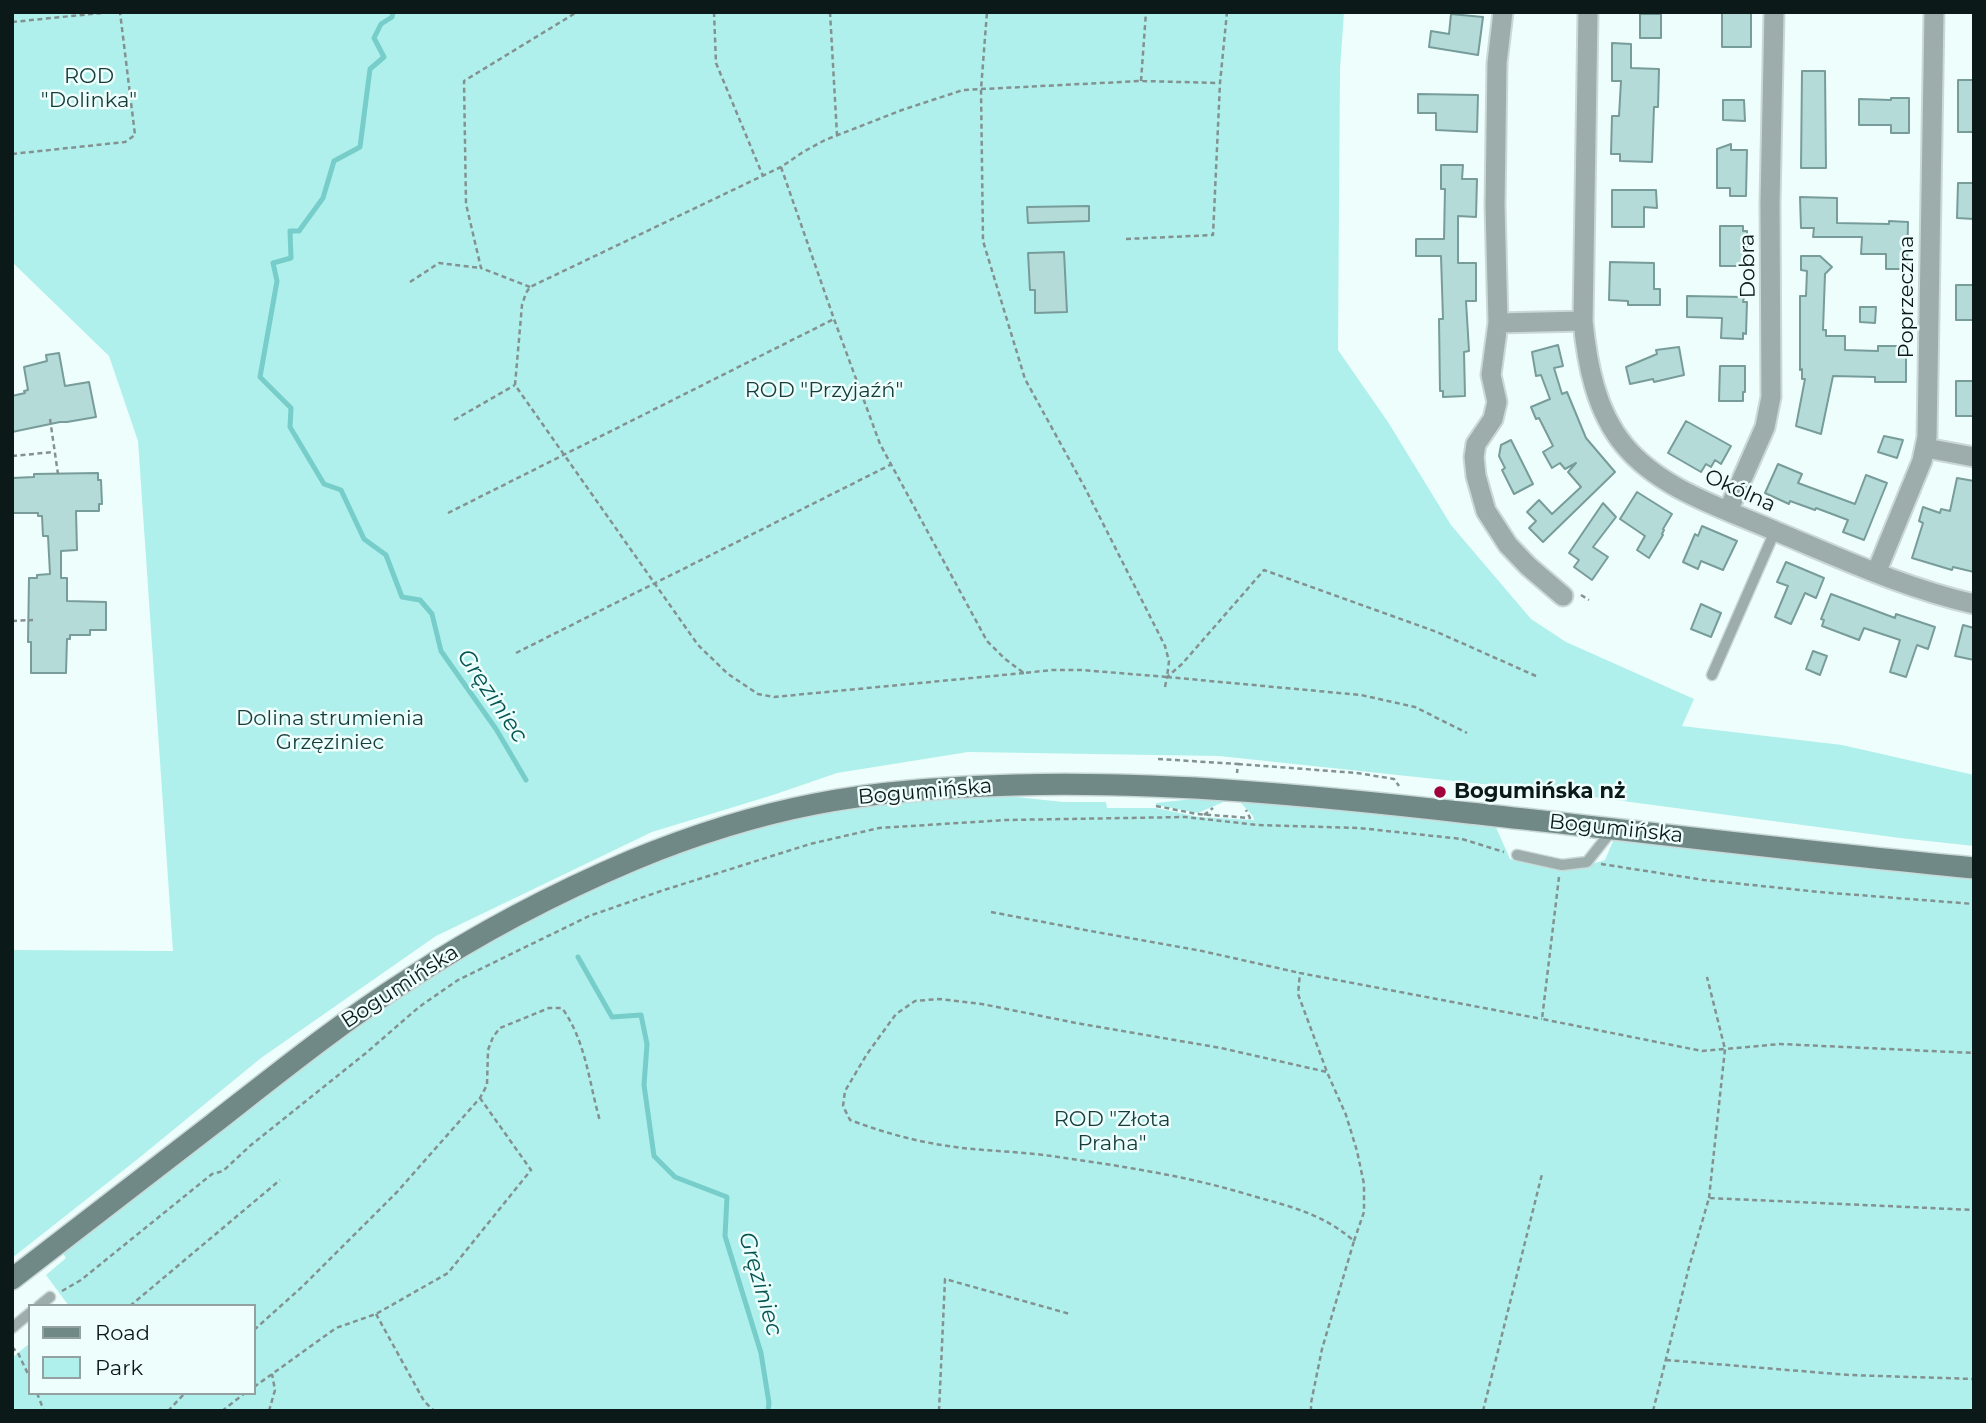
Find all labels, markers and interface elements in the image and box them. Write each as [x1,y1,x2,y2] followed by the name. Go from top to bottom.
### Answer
[41,64,137,114] park label: ROD "Dolinka"
[1735,233,1761,299] street label: Dobra
[1894,236,1920,358] street label: Poprzeczna
[745,378,903,404] park label: ROD "Przyjaźń"
[1701,464,1779,518] street label: Okólna
[451,644,533,748] water label: Gręziniec
[236,706,424,756] park label: Dolina strumienia Grzęziniec
[857,774,993,810] street label: Bogumińska
[1454,779,1625,805] place label: Bogumińska nż
[1432,784,1448,800] marker: Bogumińska nż
[1548,809,1684,849] street label: Bogumińska
[337,940,463,1034] street label: Bogumińska
[1054,1107,1170,1157] park label: ROD "Złota Praha"
[732,1229,788,1339] water label: Gręziniec
[28,1304,256,1395] legend
[95,1320,150,1345] text: Road
[95,1355,143,1380] text: Park

